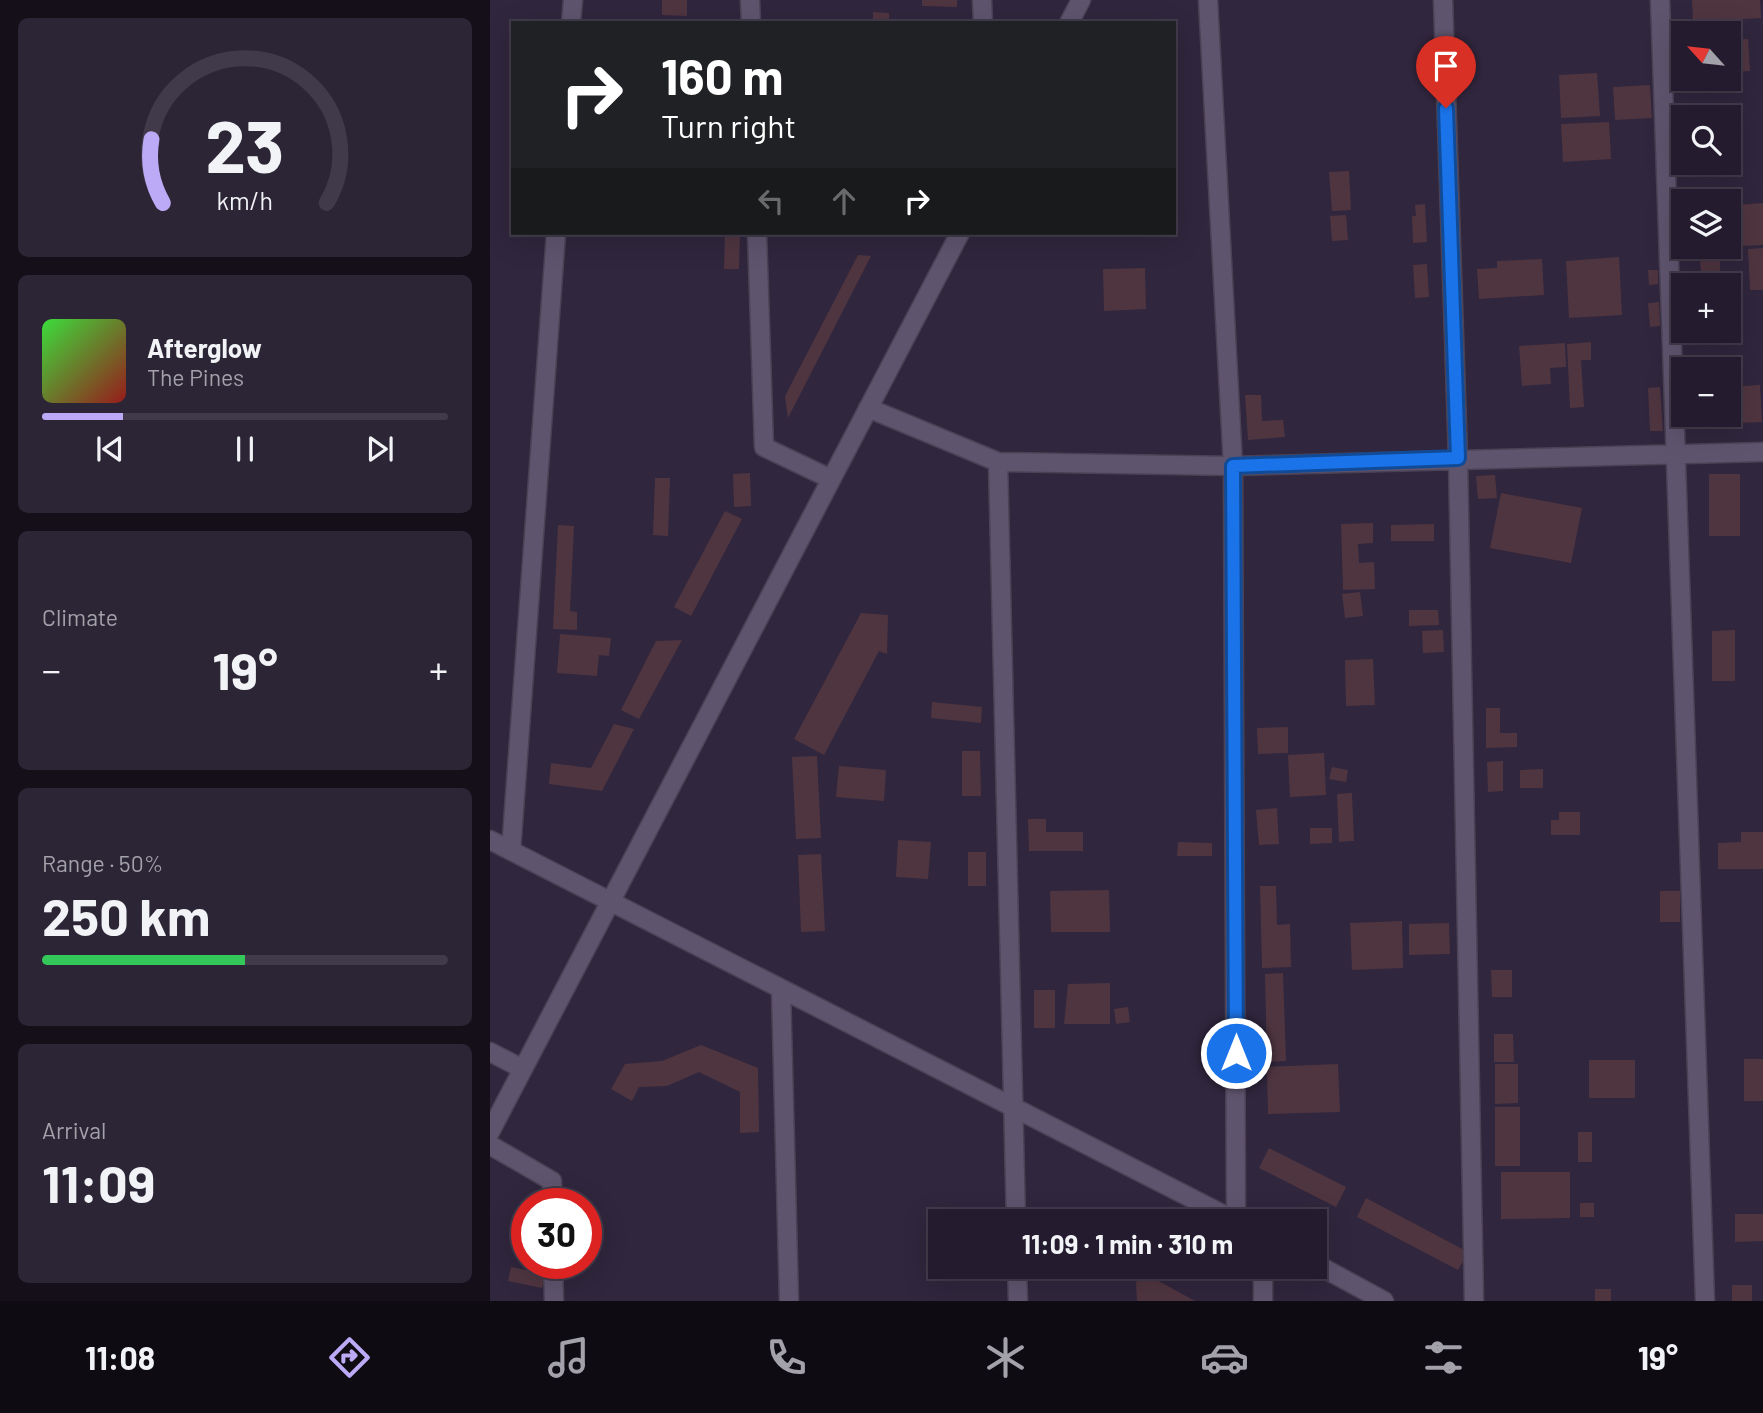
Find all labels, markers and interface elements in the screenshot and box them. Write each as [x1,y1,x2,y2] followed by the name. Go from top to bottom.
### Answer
[1671,21,1741,91] north arrow
[1671,21,1741,427] map controls
[1416,36,1476,108] pin
[661,46,783,105] text: 160 m
[1427,47,1465,85] icon: arrive
[546,49,637,140] icon: right
[205,101,285,189] text: 23
[1671,105,1741,175] button: search
[661,106,796,144] text: Turn right
[752,182,790,220] icon: left
[825,182,863,220] icon: ahead
[898,182,936,220] icon: right
[217,185,273,215] text: km/h
[1671,189,1741,259] button: layers
[1671,273,1741,343] button: +
[147,332,262,363] text: Afterglow
[1671,357,1741,427] button: −
[147,363,244,391] text: The Pines
[91,430,129,468] icon: previous
[226,430,264,468] icon: pause
[361,430,399,468] icon: next
[42,603,118,631] text: Climate
[212,638,278,700] text: 19°
[42,646,61,692] text: −
[429,646,448,692] text: +
[42,849,163,877] text: Range · 50%
[42,884,210,946] text: 250 km
[1199,1016,1273,1090] position arrow
[42,1116,106,1144] text: Arrival
[42,1151,155,1213] text: 11:09
[511,1188,602,1279] speed limit sign: 30
[1022,1228,1233,1259] text: 11:09 · 1 min · 310 m
[325,1333,374,1382] icon: directions
[544,1333,593,1382] icon: music
[762,1333,811,1382] icon: phone
[981,1333,1030,1382] icon: climate
[1200,1333,1249,1382] icon: car
[1419,1333,1468,1382] icon: filters
[85,1338,155,1376] text: 11:08
[1638,1338,1678,1376] text: 19°

